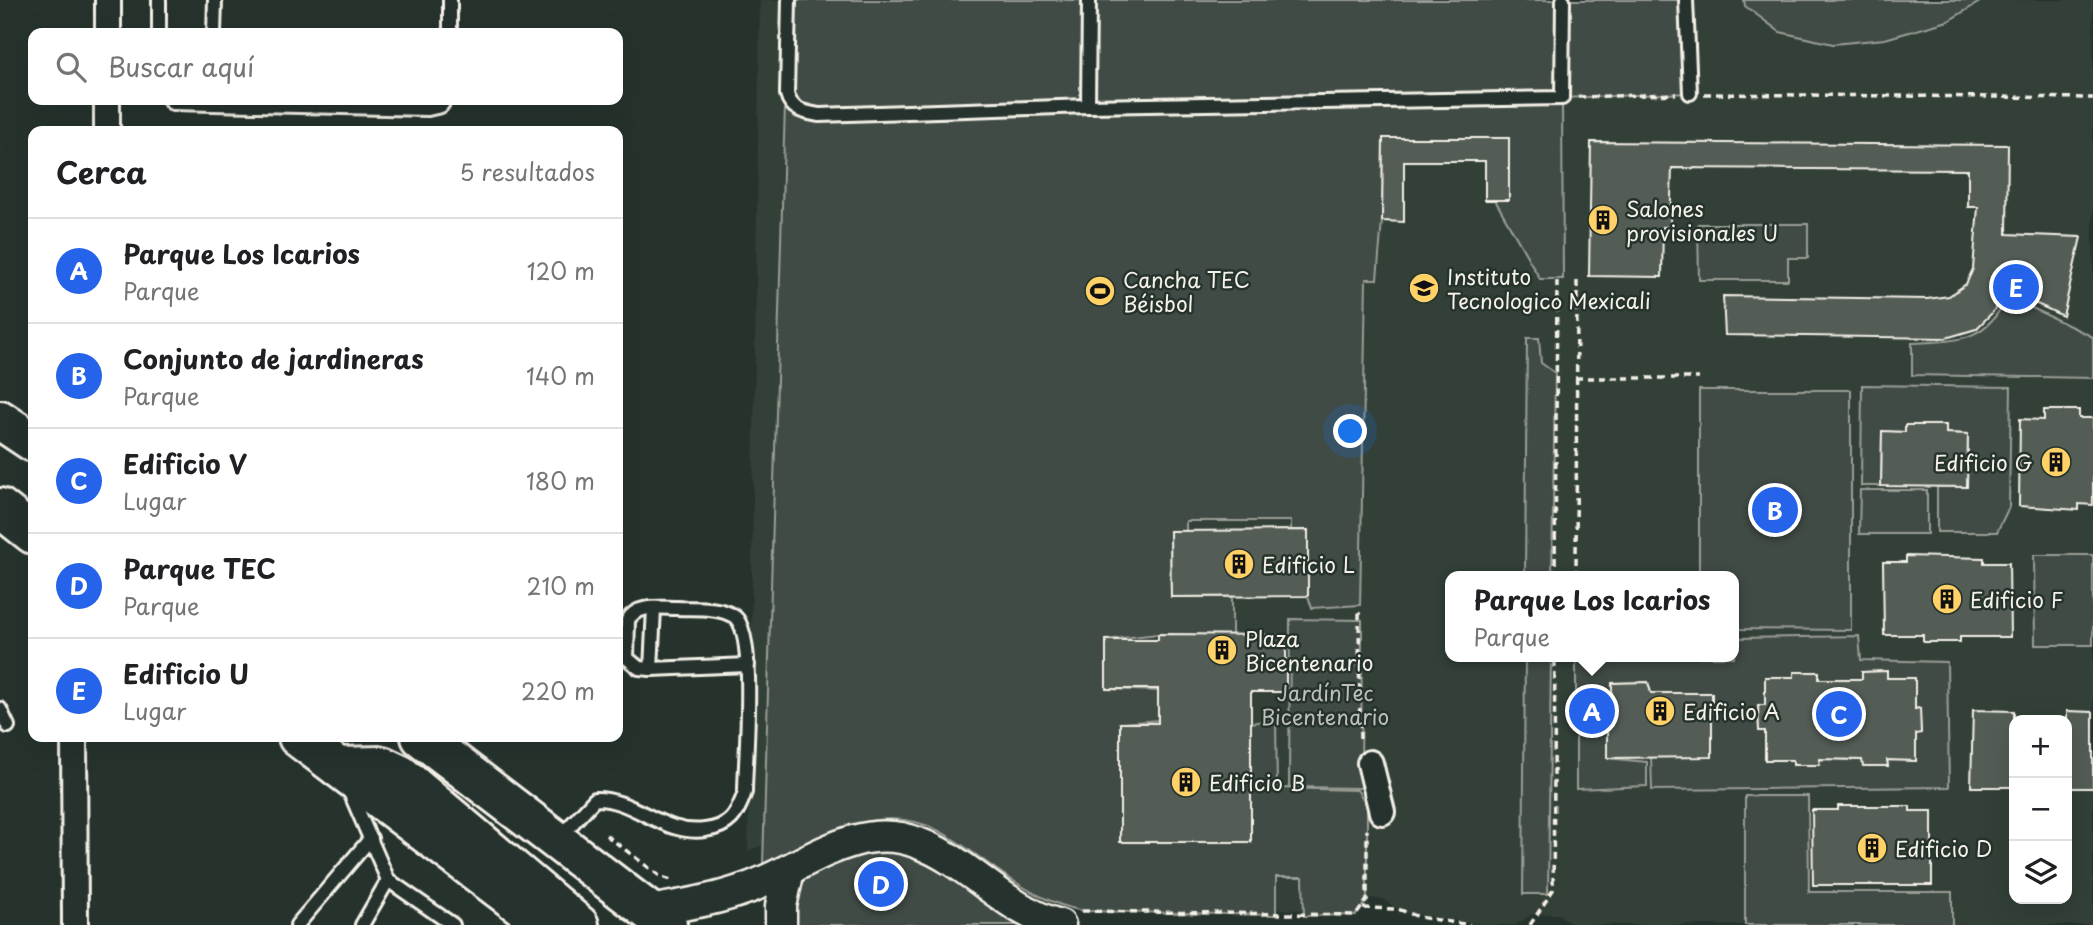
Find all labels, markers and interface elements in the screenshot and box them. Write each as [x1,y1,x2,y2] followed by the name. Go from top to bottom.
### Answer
[28,28,623,105] search box
[108,47,254,86] text: Buscar aquí
[52,48,90,86] icon: search
[56,149,147,194] text: Cerca
[459,154,595,189] text: 5 resultados
[1626,192,1778,248] place label: Salones provisionales U
[1586,203,1620,237] building icon: Salones provisionales U
[123,234,360,273] text: Parque Los Icarios
[70,253,88,288] text: A
[527,253,595,288] text: 120 m
[1447,260,1651,316] place label: Instituto Tecnologico Mexicali
[1993,261,2039,313] pin: E
[1123,263,1250,319] place label: Cancha TEC Béisbol
[1407,271,1441,305] school or university icon: Instituto Tecnologico Mexicali
[123,273,200,308] text: Parque
[1083,274,1117,308] sports icon: Cancha TEC Béisbol
[123,339,424,378] text: Conjunto de jardineras
[71,358,87,393] text: B
[526,358,595,393] text: 140 m
[123,378,200,413] text: Parque
[1333,414,1367,448] your location
[123,444,247,483] text: Edificio V
[2039,445,2073,479] building icon: Edificio G
[1934,446,2033,478] place label: Edificio G
[70,463,88,498] text: C
[526,463,595,498] text: 180 m
[123,483,186,518] text: Lugar
[1752,484,1798,536] pin: B
[1222,547,1256,581] building icon: Edificio L
[1262,548,1355,580] place label: Edificio L
[123,549,276,588] text: Parque TEC
[70,568,88,603] text: D
[527,568,595,603] text: 210 m
[1445,571,1739,662] popup
[1474,580,1710,619] text: Parque Los Icarios
[1930,582,1964,616] building icon: Edificio F
[1970,583,2063,615] place label: Edificio F
[123,588,200,623] text: Parque
[1474,619,1550,654] text: Parque
[1245,622,1373,678] place label: Plaza Bicentenario
[1205,633,1239,667] building icon: Plaza Bicentenario
[123,654,249,693] text: Edificio U
[72,673,86,708] text: E
[521,673,595,708] text: 220 m
[1261,676,1389,732] park label: JardínTec Bicentenario
[1569,685,1615,737] pin: A
[1816,688,1862,740] pin: C
[123,693,186,728] text: Lugar
[1643,694,1677,728] building icon: Edificio A
[1683,695,1780,727] place label: Edificio A
[2009,715,2072,904] map controls
[2009,715,2072,778] button: +
[1169,765,1203,799] building icon: Edificio B
[1209,766,1305,798] place label: Edificio B
[2009,778,2072,841] button: −
[1855,831,1889,865] building icon: Edificio D
[1895,832,1992,864] place label: Edificio D
[2009,841,2072,904] button: layers
[858,858,904,910] pin: D

